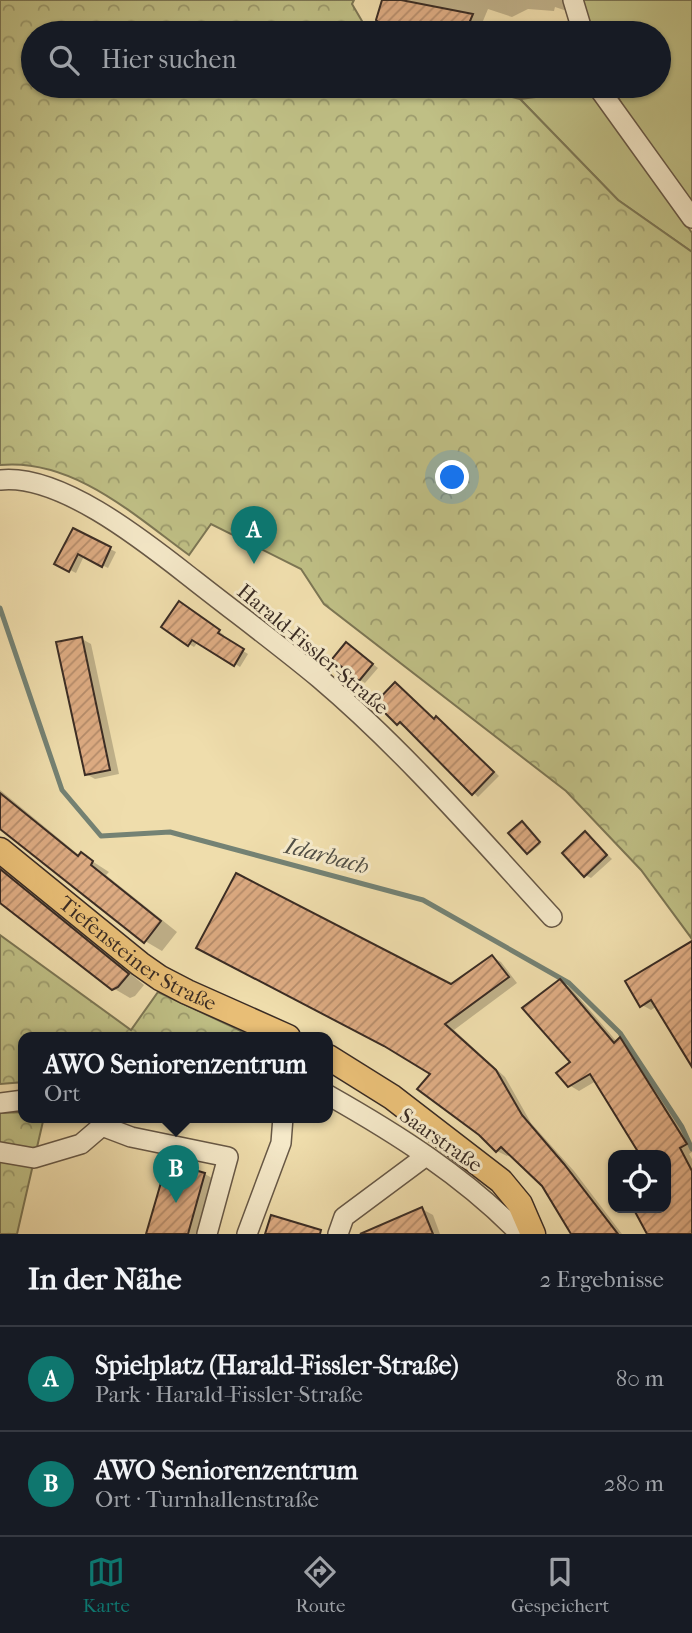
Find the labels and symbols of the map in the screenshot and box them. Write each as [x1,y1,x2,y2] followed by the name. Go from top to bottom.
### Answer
[435,460,469,494] your location
[231,506,277,564] pin: A
[233,579,393,719] street label: Harald-Fissler-Straße
[281,832,372,880] water label: Idarbach
[54,891,220,1015] street label: Tiefensteiner Straße
[395,1103,487,1177] street label: Saarstraße
[153,1145,199,1203] pin: B

